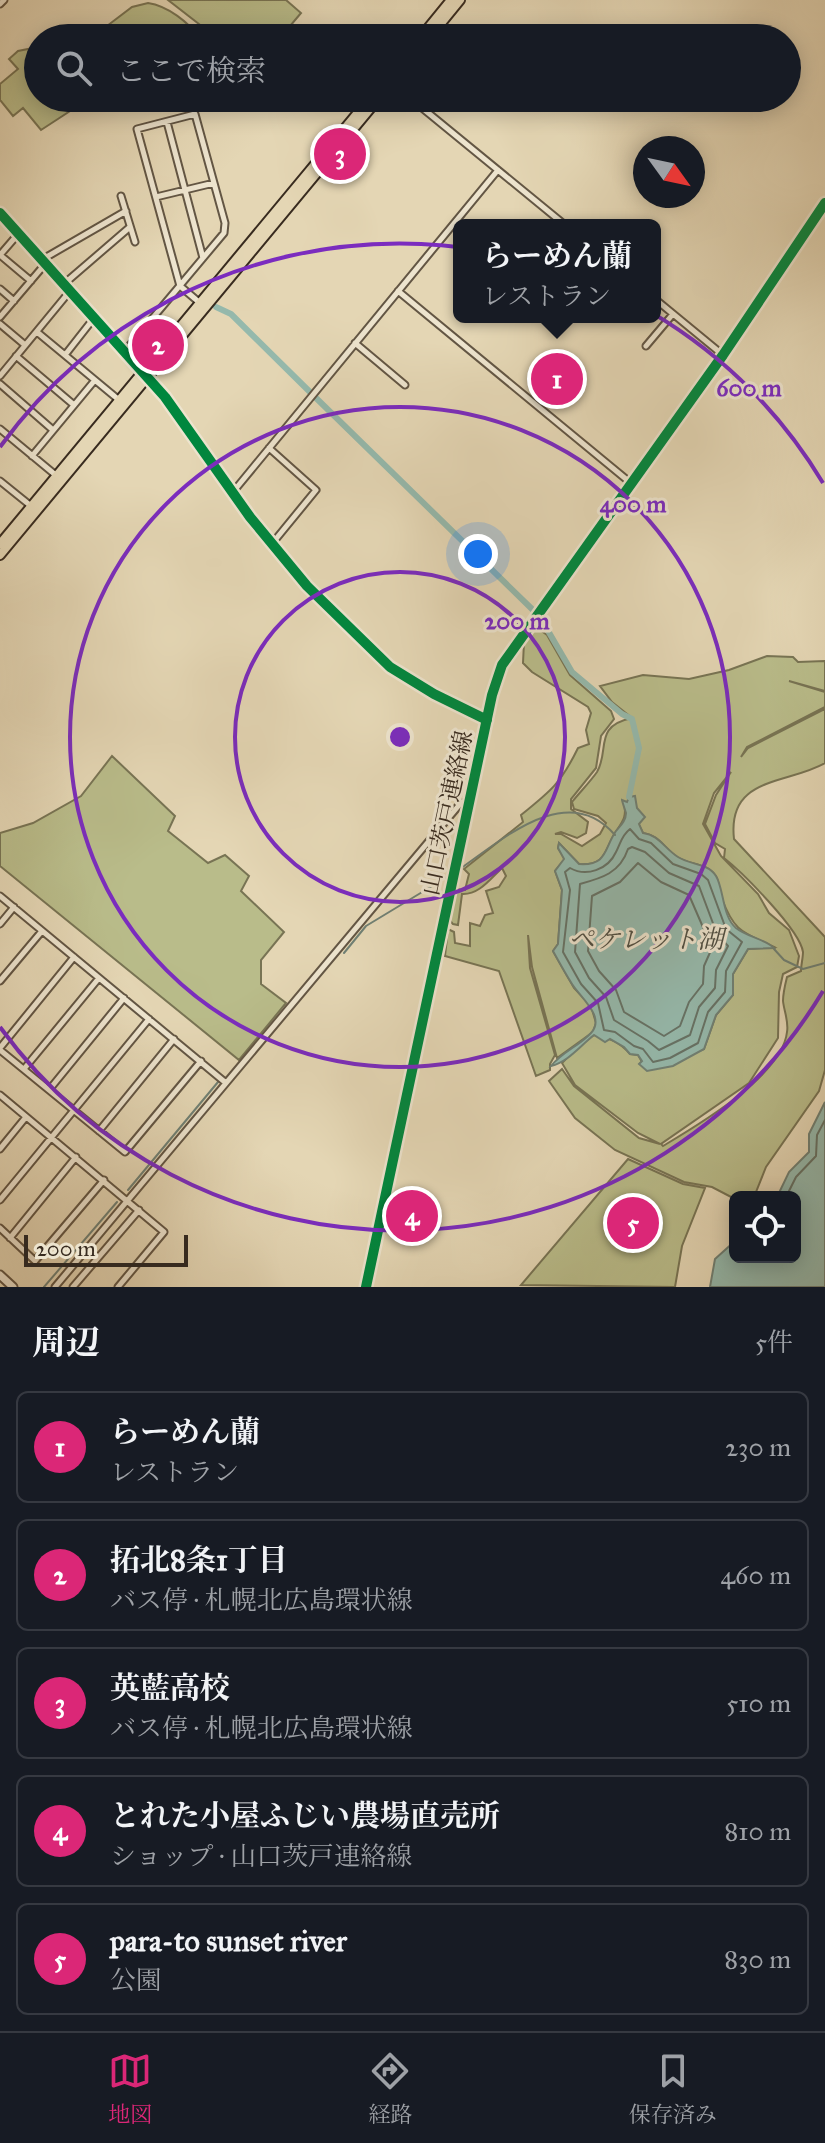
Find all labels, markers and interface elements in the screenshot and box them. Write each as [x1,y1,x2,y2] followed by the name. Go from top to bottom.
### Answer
[24,24,801,112] search box
[52,46,96,90] icon: search
[116,53,266,89] text: ここで検索
[314,124,366,184] pin: 3
[633,136,705,208] north arrow
[453,219,661,323] popup
[482,238,632,274] text: らーめん蘭
[482,280,611,312] text: レストラン
[132,315,184,375] pin: 2
[531,349,583,409] pin: 1
[716,373,783,403] text: 600 m
[600,489,667,519] text: 400 m
[458,534,498,574] your location
[484,606,550,636] text: 200 m
[386,723,414,751] centre of rings
[415,728,479,898] street label: 山口茨戸連絡線
[568,923,728,955] water label: ペケレット湖
[386,1186,438,1246] pin: 4
[729,1191,801,1263] map controls
[729,1191,801,1263] button: locate
[607,1193,659,1253] pin: 5
[24,1231,188,1267] scale bar
[36,1235,96,1262] text: 200 m
[32,1322,100,1363] text: 周辺
[755,1326,793,1358] text: 5件
[110,1414,260,1450] text: らーめん蘭
[55,1431,65,1463] text: 1
[725,1431,791,1463] text: 230 m
[110,1456,239,1488] text: レストラン
[110,1542,288,1578] text: 拓北8条1丁目
[54,1559,66,1591] text: 2
[721,1559,791,1591] text: 460 m
[110,1584,413,1616] text: バス停 · 札幌北広島環状線
[110,1670,230,1706] text: 英藍高校
[55,1687,65,1719] text: 3
[726,1687,791,1719] text: 510 m
[110,1712,413,1744] text: バス停 · 札幌北広島環状線
[110,1798,500,1834] text: とれた小屋ふじい農場直売所
[53,1815,67,1847] text: 4
[724,1815,791,1847] text: 810 m
[110,1840,412,1872] text: ショップ · 山口茨戸連絡線
[110,1923,347,1959] text: para-to sunset river
[54,1943,66,1975] text: 5
[724,1943,791,1975] text: 830 m
[110,1964,162,1996] text: 公園
[108,2049,152,2128] tab: 地図
[368,2049,413,2128] tab: 経路
[629,2049,717,2128] tab: 保存済み

